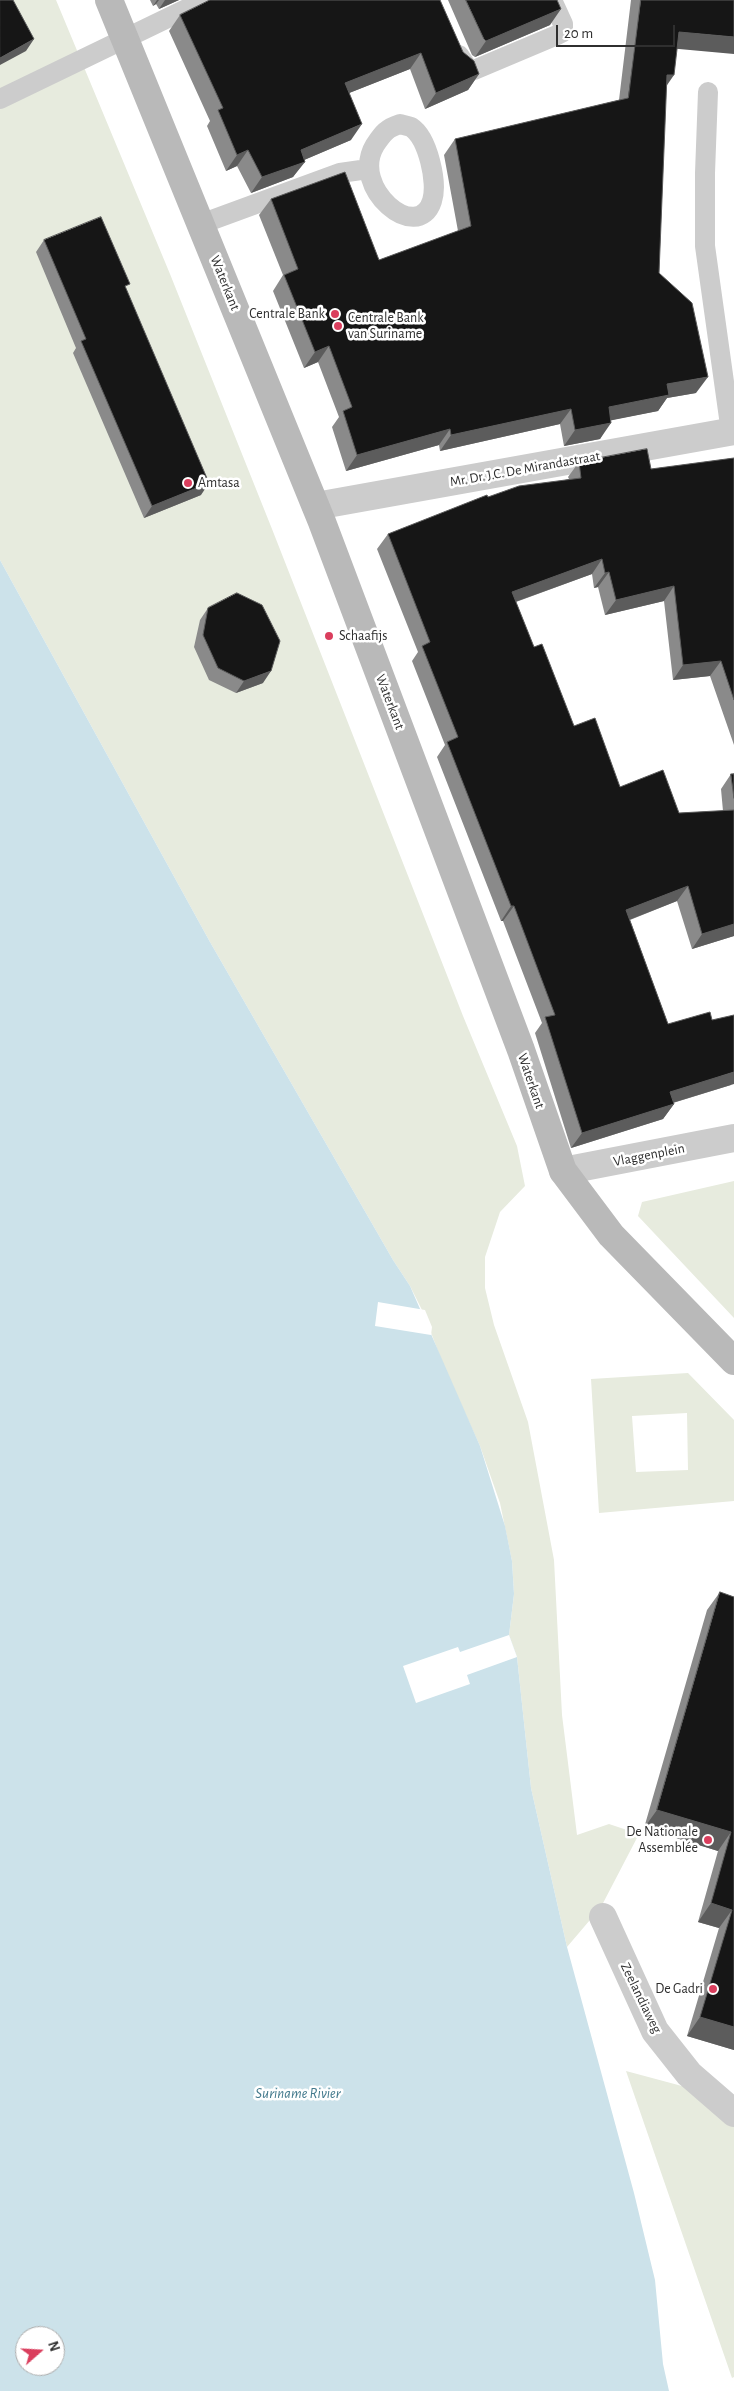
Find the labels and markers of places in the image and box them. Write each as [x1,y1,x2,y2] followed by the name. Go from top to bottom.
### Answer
[249,306,325,322] place label: Centrale Bank
[329,308,341,320] marker: Centrale Bank
[348,310,424,342] place label: Centrale Bank van Suriname
[332,320,344,332] marker: Centrale Bank van Suriname
[198,475,240,491] place label: Amtasa
[182,477,194,489] marker: Amtasa
[339,628,387,644] place label: Schaafijs
[323,630,335,642] marker: Schaafijs
[626,1824,698,1856] place label: De Nationale Assemblée
[702,1834,714,1846] marker: De Nationale Assemblée
[655,1981,703,1997] place label: De Gadri
[707,1983,719,1995] marker: De Gadri

